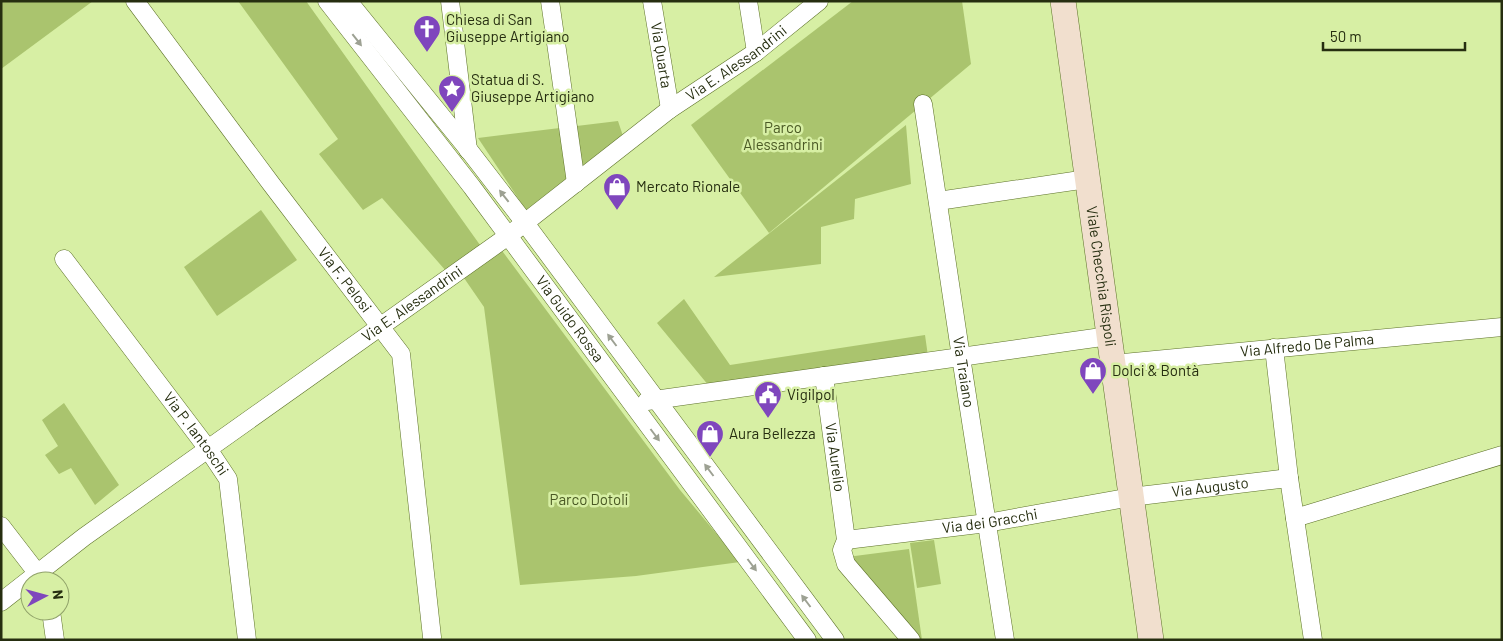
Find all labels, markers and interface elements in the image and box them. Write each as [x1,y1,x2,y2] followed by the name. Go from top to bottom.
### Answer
[446,10,569,45] place label: Chiesa di San Giuseppe Artigiano
[412,14,442,53] church icon: Chiesa di San Giuseppe Artigiano
[1323,20,1466,52] scale bar
[648,21,676,89] street label: Via Quarta
[682,21,790,104] street label: Via E. Alessandrini
[1330,27,1362,45] text: 50 m
[352,33,363,46] one-way arrow
[471,70,594,105] place label: Statua di S. Giuseppe Artigiano
[437,74,467,113] place icon: Statua di S. Giuseppe Artigiano
[743,118,823,153] park label: Parco Alessandrini
[602,172,632,211] shop icon: Mercato Rionale
[636,177,740,195] place label: Mercato Rionale
[499,189,509,203] one-way arrow
[1083,205,1121,348] street label: Viale Checchia Rispoli
[315,243,376,316] street label: Via F. Pelosi
[358,261,466,345] street label: Via E. Alessandrini
[533,272,608,365] street label: Via Guido Rossa
[1239,329,1375,360] street label: Via Alfredo De Palma
[607,333,617,347] one-way arrow
[950,335,979,409] street label: Via Traiano
[1078,356,1108,395] shop icon: Dolci & Bontà
[1112,361,1199,379] place label: Dolci & Bontà
[753,380,783,419] public building icon: Vigilpol
[787,385,835,403] place label: Vigilpol
[160,388,233,478] street label: Via P. Iantoschi
[695,419,725,458] shop icon: Aura Bellezza
[822,422,849,493] street label: Via Aurelio
[729,424,816,442] place label: Aura Bellezza
[650,428,661,441] one-way arrow
[704,463,714,477] one-way arrow
[1171,473,1249,500] street label: Via Augusto
[550,490,628,508] park label: Parco Dotoli
[941,504,1039,536] street label: Via dei Gracchi
[747,558,757,572] one-way arrow
[20,571,70,621] north arrow
[49,589,67,600] text: N
[801,594,811,608] one-way arrow

